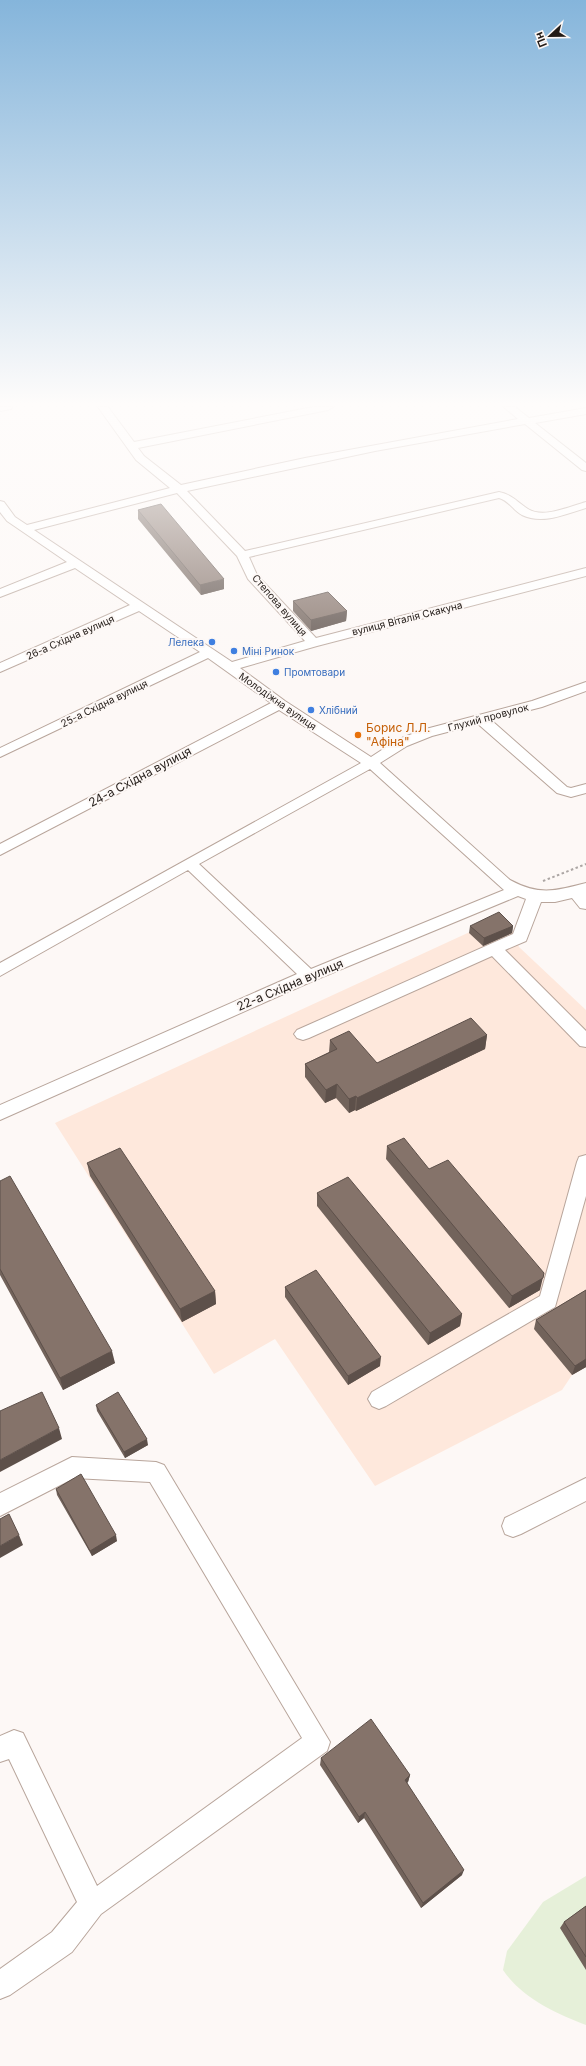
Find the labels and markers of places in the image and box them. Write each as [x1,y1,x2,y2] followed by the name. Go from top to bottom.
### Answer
[168,636,204,648] place label: Лелека
[207,637,217,647] marker: Лелека
[242,645,295,657] place label: Міні Ринок
[229,646,239,656] marker: Міні Ринок
[284,666,345,678] place label: Промтовари
[271,667,281,677] marker: Промтовари
[319,704,358,716] place label: Хлібний
[306,705,316,715] marker: Хлібний
[366,720,431,749] place label: Борис Л.Л. "Афіна"
[353,730,363,740] marker: Борис Л.Л. "Афіна"

